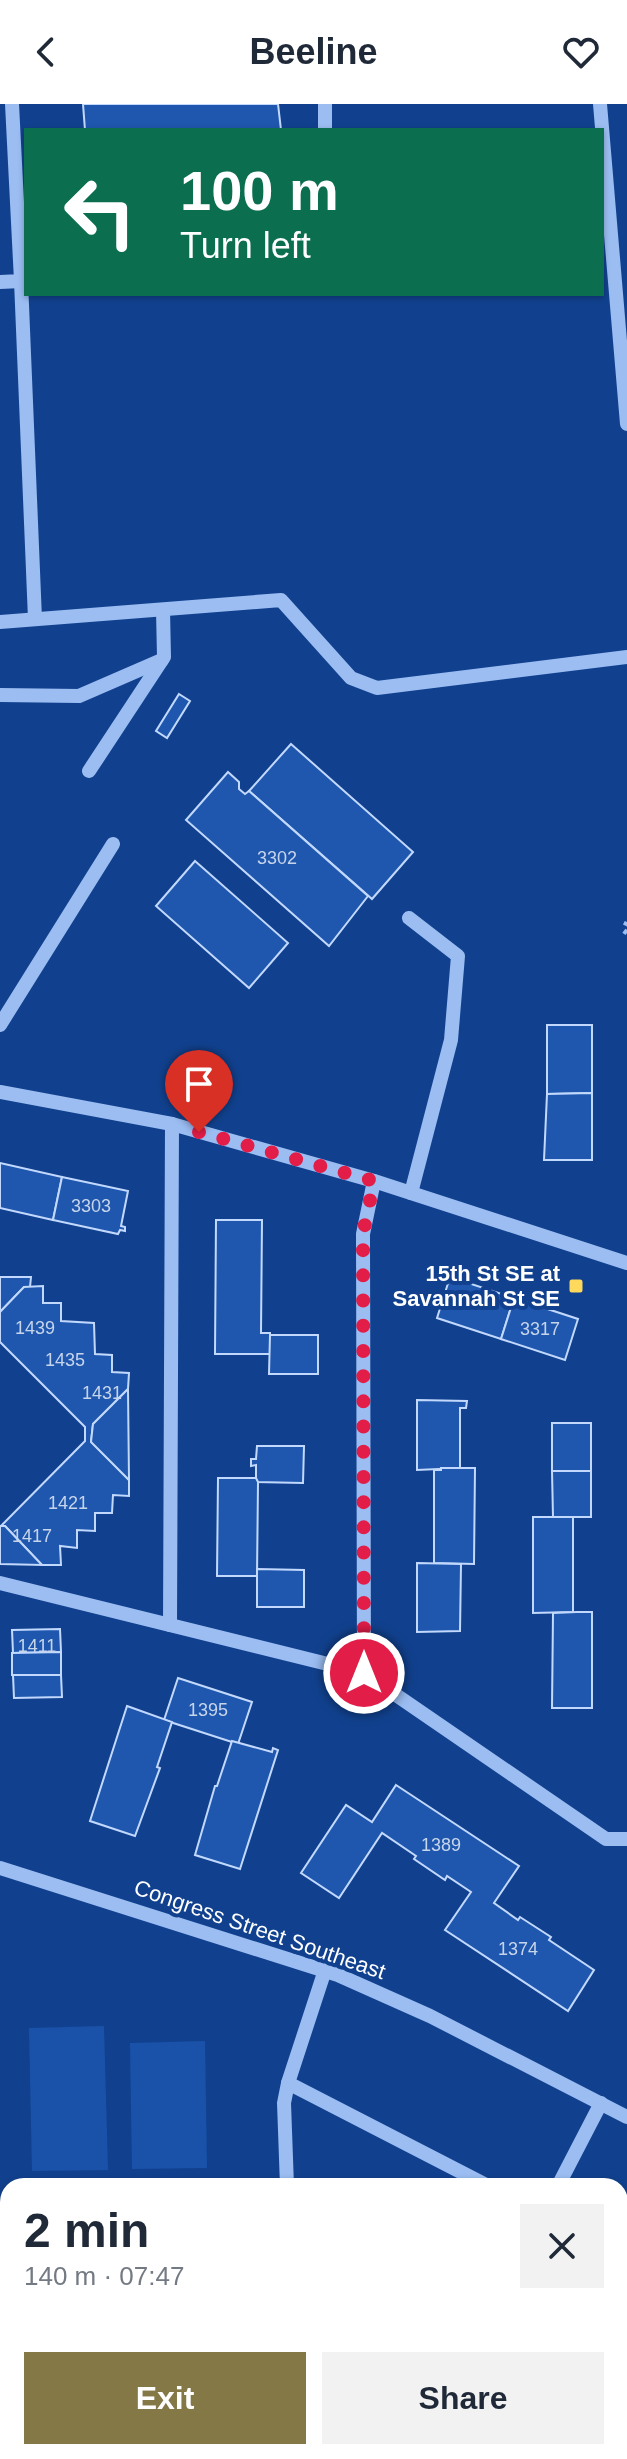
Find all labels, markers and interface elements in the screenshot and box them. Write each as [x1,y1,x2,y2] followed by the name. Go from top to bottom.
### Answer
[24,30,68,74] icon: back
[559,30,603,74] icon: heart
[249,31,378,72] text: Beeline
[180,159,339,222] text: 100 m
[48,160,152,264] icon: left
[180,225,311,266] text: Turn left
[257,848,297,868] house number: 3302
[165,1050,233,1132] pin
[177,1062,221,1106] icon: arrive
[71,1196,111,1216] house number: 3303
[392,1261,561,1311] place label: 15th St SE at Savannah St SE
[567,1277,585,1295] marker: 15th St SE at Savannah St SE
[15,1318,55,1338] house number: 1439
[520,1319,560,1339] house number: 3317
[45,1350,85,1370] house number: 1435
[82,1383,122,1403] house number: 1431
[48,1493,88,1513] house number: 1421
[12,1526,52,1546] house number: 1417
[322,1631,406,1715] position arrow
[18,1636,56,1656] house number: 1411
[188,1700,228,1720] house number: 1395
[421,1835,461,1855] house number: 1389
[131,1875,389,1984] street label: Congress Street Southeast
[498,1939,538,1959] house number: 1374
[24,2204,149,2257] text: 2 min
[520,2204,604,2288] button: close
[24,2261,184,2291] text: 140 m · 07:47
[24,2352,306,2444] button: Exit
[322,2352,604,2444] button: Share

